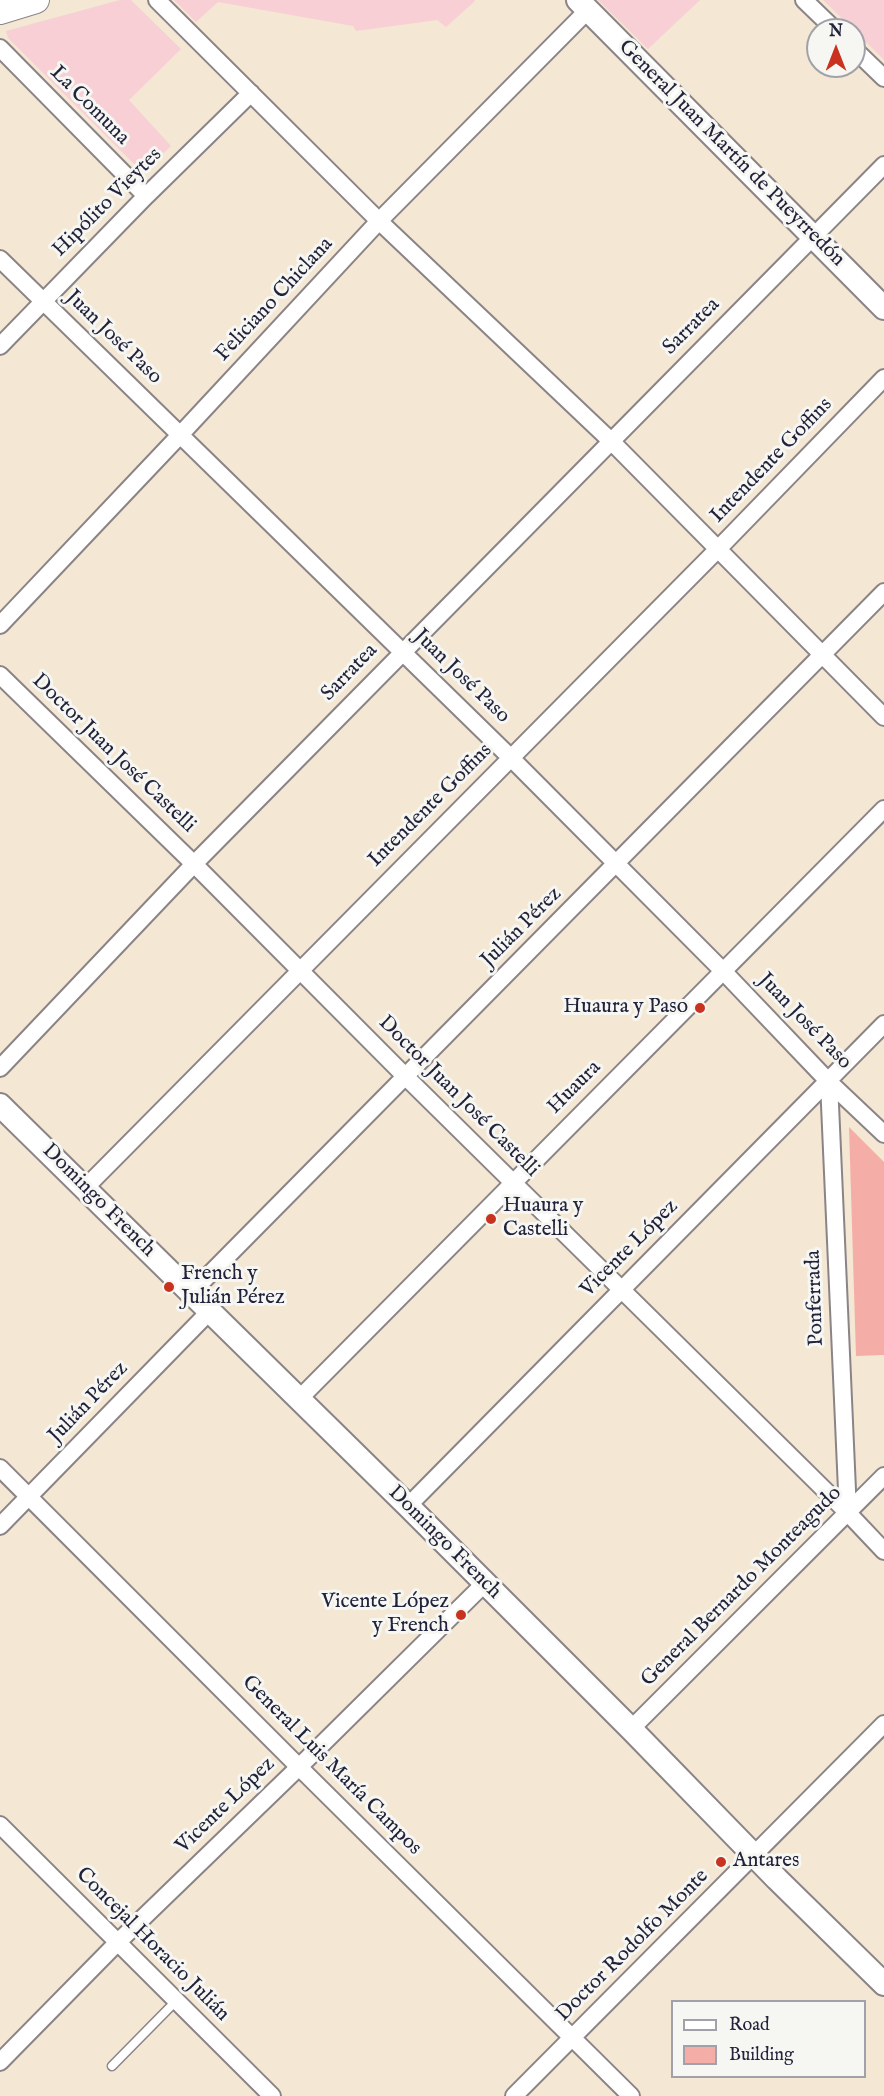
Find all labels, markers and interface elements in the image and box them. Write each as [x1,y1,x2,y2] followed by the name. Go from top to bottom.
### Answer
[806,18,866,78] north arrow
[829,22,843,42] text: N
[612,35,850,273] street label: General Juan Martín de Pueyrredón
[44,61,134,151] street label: La Comuna
[48,143,168,263] street label: Hipólito Vieytes
[211,233,339,367] street label: Feliciano Chiclana
[59,286,167,390] street label: Juan José Paso
[658,293,726,361] street label: Sarratea
[706,393,838,529] street label: Intendente Goffins
[407,625,515,729] street label: Juan José Paso
[317,639,383,707] street label: Sarratea
[26,669,200,839] street label: Doctor Juan José Castelli
[364,739,498,873] street label: Intendente Goffins
[476,882,568,974] street label: Julián Pérez
[752,968,856,1076] street label: Juan José Paso
[563,995,688,1021] place label: Huaura y Paso
[693,1001,707,1015] marker: Huaura y Paso
[372,1011,544,1183] street label: Doctor Juan José Castelli
[543,1056,607,1120] street label: Huaura
[36,1139,160,1263] street label: Domingo French
[503,1194,583,1244] place label: Huaura y Castelli
[576,1195,684,1303] street label: Vicente López
[484,1212,498,1226] marker: Huaura y Castelli
[802,1250,830,1346] street label: Ponferrada
[181,1262,285,1312] place label: French y Julián Pérez
[162,1280,176,1294] marker: French y Julián Pérez
[44,1357,134,1449] street label: Julián Pérez
[382,1481,506,1605] street label: Domingo French
[636,1481,848,1693] street label: General Bernardo Monteagudo
[321,1590,449,1640] place label: Vicente López y French
[454,1608,468,1622] marker: Vicente López y French
[236,1671,426,1861] street label: General Luis María Campos
[171,1753,281,1859] street label: Vicente López
[733,1849,799,1875] place label: Antares
[714,1855,728,1869] marker: Antares
[70,1863,234,2027] street label: Concejal Horacio Julián
[551,1864,715,2028] street label: Doctor Rodolfo Monte
[671,2000,866,2078] legend
[729,2014,770,2037] text: Road
[729,2044,794,2067] text: Building

